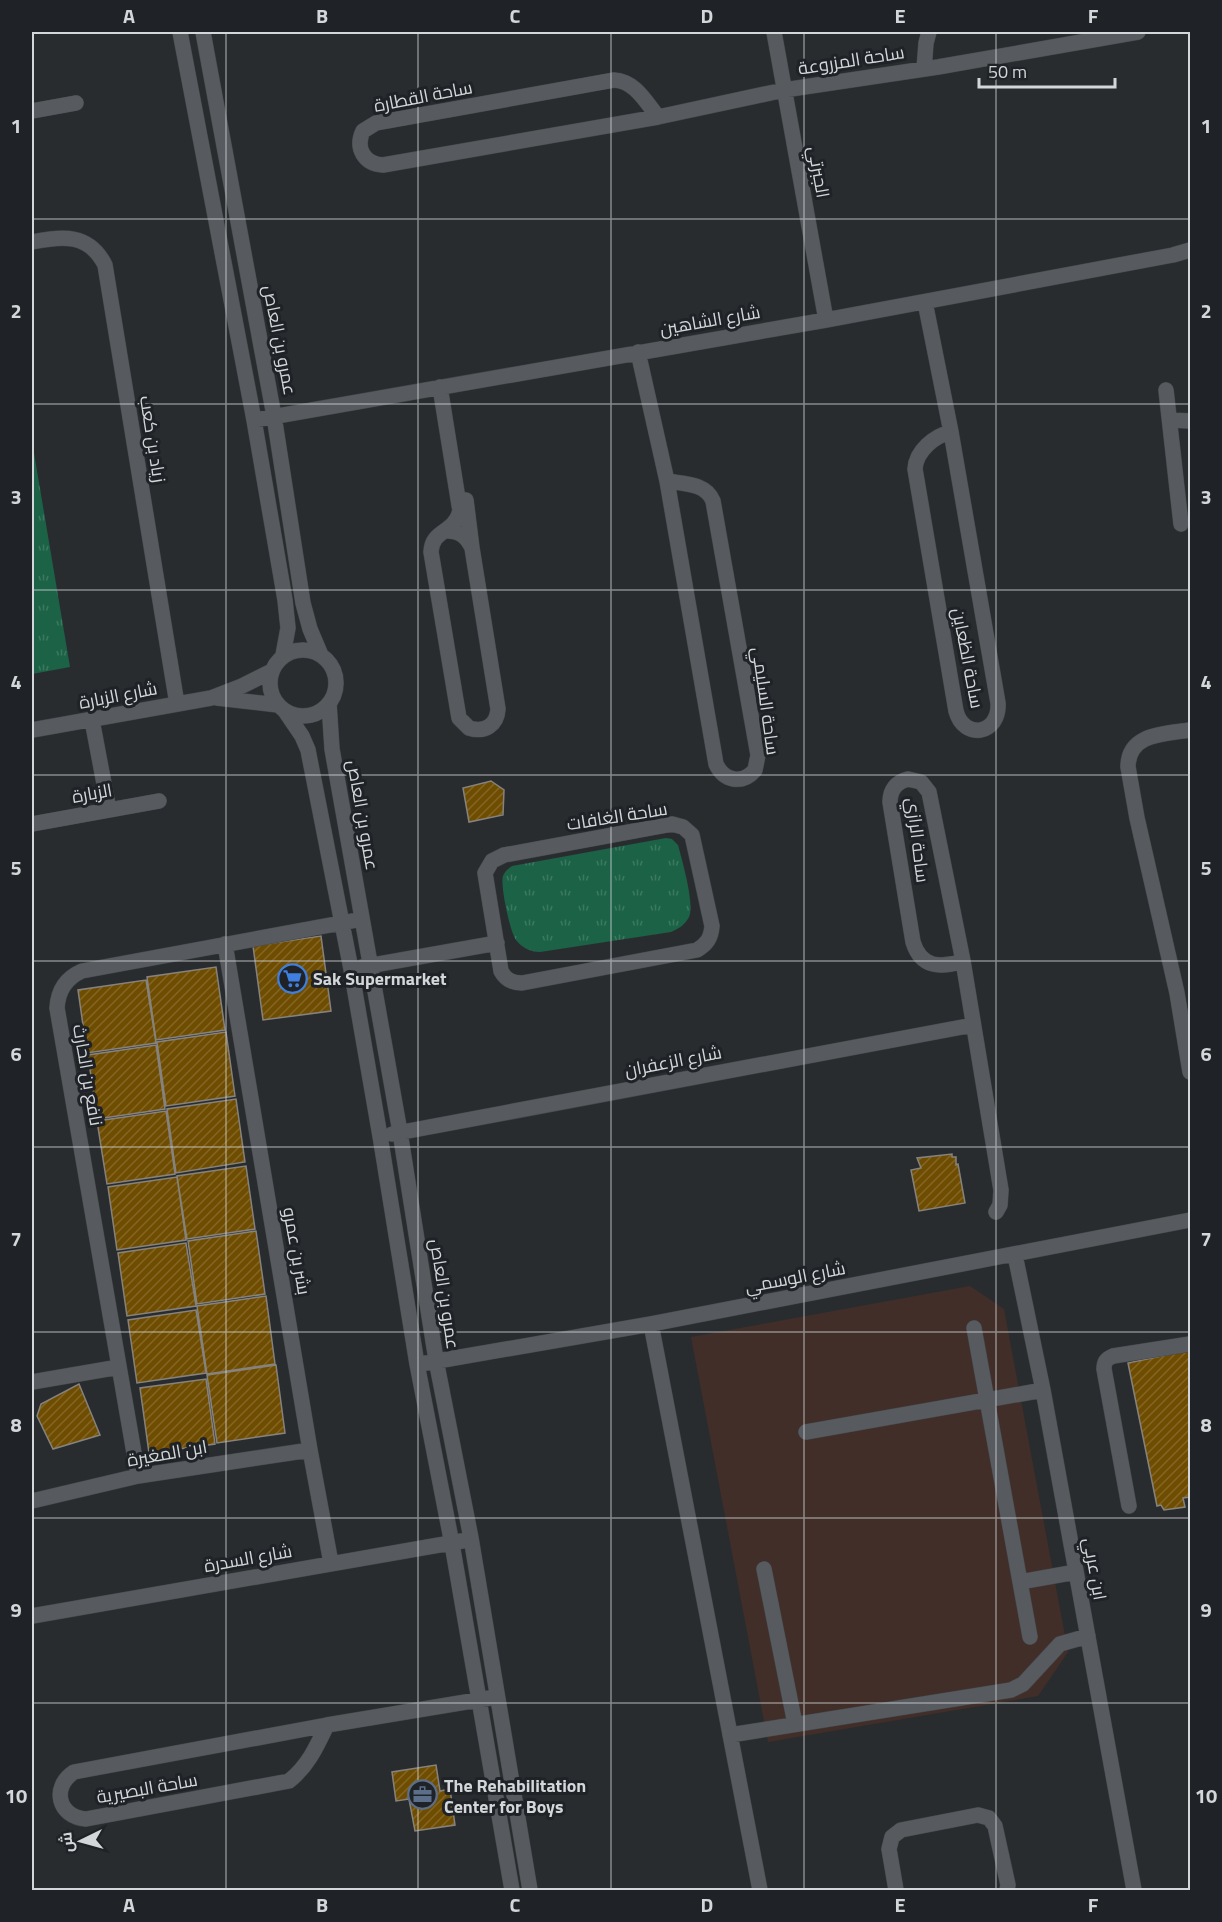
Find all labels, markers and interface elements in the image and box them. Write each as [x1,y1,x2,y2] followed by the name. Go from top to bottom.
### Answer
[123,0,135,31] text: A
[316,0,328,31] text: B
[510,0,521,31] text: C
[701,0,713,31] text: D
[894,0,906,31] text: E
[1088,0,1099,31] text: F
[796,38,906,82] street label: ساحة المزروعة
[979,51,1116,89] scale bar
[988,58,1027,85] text: 50 m
[371,73,475,119] street label: ساحة القطارة
[10,110,22,141] text: 1
[1200,110,1212,141] text: 1
[800,144,837,200] street label: الجبرتي
[256,283,304,397] street label: عمرو بن العاص
[10,295,22,326] text: 2
[1200,295,1212,326] text: 2
[658,298,762,342] street label: شارع الشاهين
[133,394,173,484] street label: زياد بن كعب
[10,481,22,512] text: 3
[1200,481,1212,512] text: 3
[945,605,991,711] street label: ساحة الظعاين
[744,645,787,757] street label: ساحة السليمي
[10,666,22,697] text: 4
[1200,666,1212,697] text: 4
[76,674,160,716] street label: شارع الزبارة
[340,758,386,872] street label: عمرو بن العاص
[70,776,114,810] street label: الزبارة
[565,795,669,837] street label: ساحة الغافات
[898,796,937,884] street label: ساحة الرازي
[10,852,22,883] text: 5
[1200,852,1212,883] text: 5
[276,962,308,994] supermarket icon: Sak Supermarket
[313,965,447,992] place label: Sak Supermarket
[66,1022,110,1128] street label: نافع بن الحارث
[10,1038,22,1069] text: 6
[622,1038,724,1084] street label: شارع الزعفران
[1200,1038,1212,1069] text: 6
[276,1205,318,1297] street label: بشر بن عمرو
[10,1223,22,1254] text: 7
[1200,1223,1212,1254] text: 7
[423,1237,467,1351] street label: عمرو بن العاص
[742,1254,848,1301] street label: شارع الوسمي
[10,1409,22,1440] text: 8
[1200,1409,1212,1440] text: 8
[125,1433,209,1473] street label: ابن المغيرة
[1075,1536,1114,1603] street label: ابن عربي
[202,1537,294,1579] street label: شارع السدرة
[10,1594,22,1625] text: 9
[1200,1594,1212,1625] text: 9
[94,1766,200,1810] street label: ساحة البصيرية
[444,1772,586,1820] place label: The Rehabilitation Center for Boys
[407,1779,439,1811] office icon: The Rehabilitation Center for Boys
[5,1780,27,1811] text: 10
[1195,1780,1217,1811] text: 10
[51,1811,111,1871] north arrow
[53,1831,79,1854] text: ش
[123,1889,135,1920] text: A
[316,1889,328,1920] text: B
[510,1889,521,1920] text: C
[701,1889,713,1920] text: D
[894,1889,906,1920] text: E
[1088,1889,1099,1920] text: F

